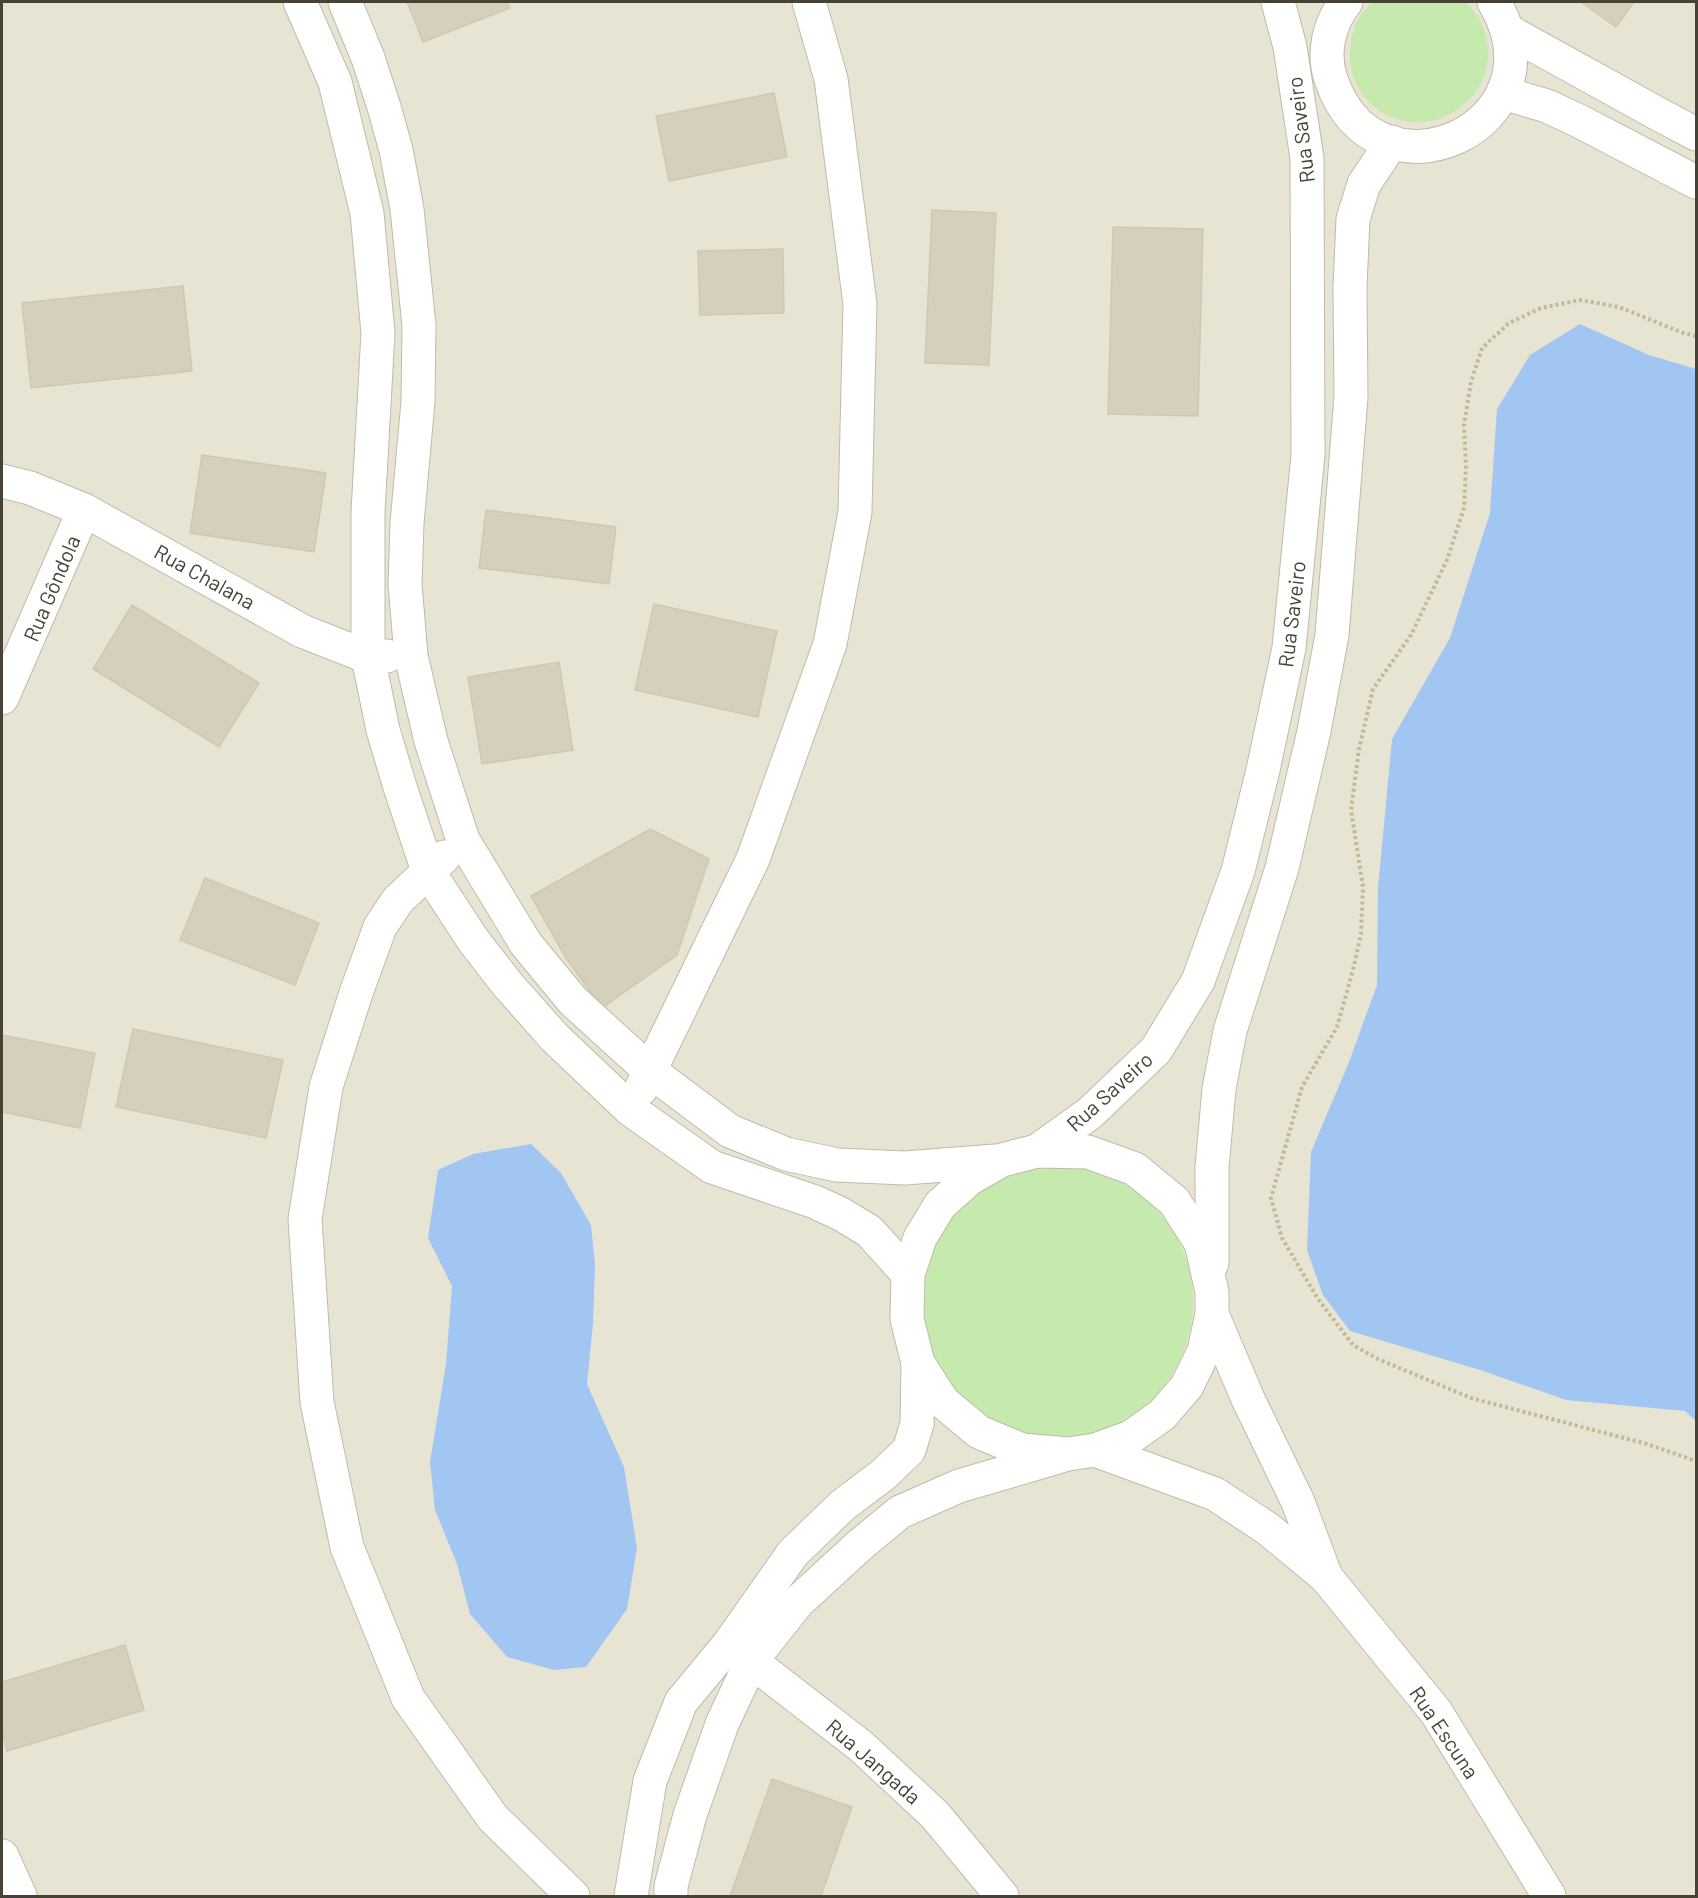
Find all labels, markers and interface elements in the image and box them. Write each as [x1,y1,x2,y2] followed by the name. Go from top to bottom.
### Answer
[1281,75,1319,185] street label: Rua Saveiro
[17,531,85,645] street label: Rua Gôndola
[150,538,260,614] street label: Rua Chalana
[1272,559,1310,669] street label: Rua Saveiro
[1061,1046,1157,1136] street label: Rua Saveiro
[1405,1681,1485,1783] street label: Rua Escuna
[822,1713,926,1809] street label: Rua Jangada

